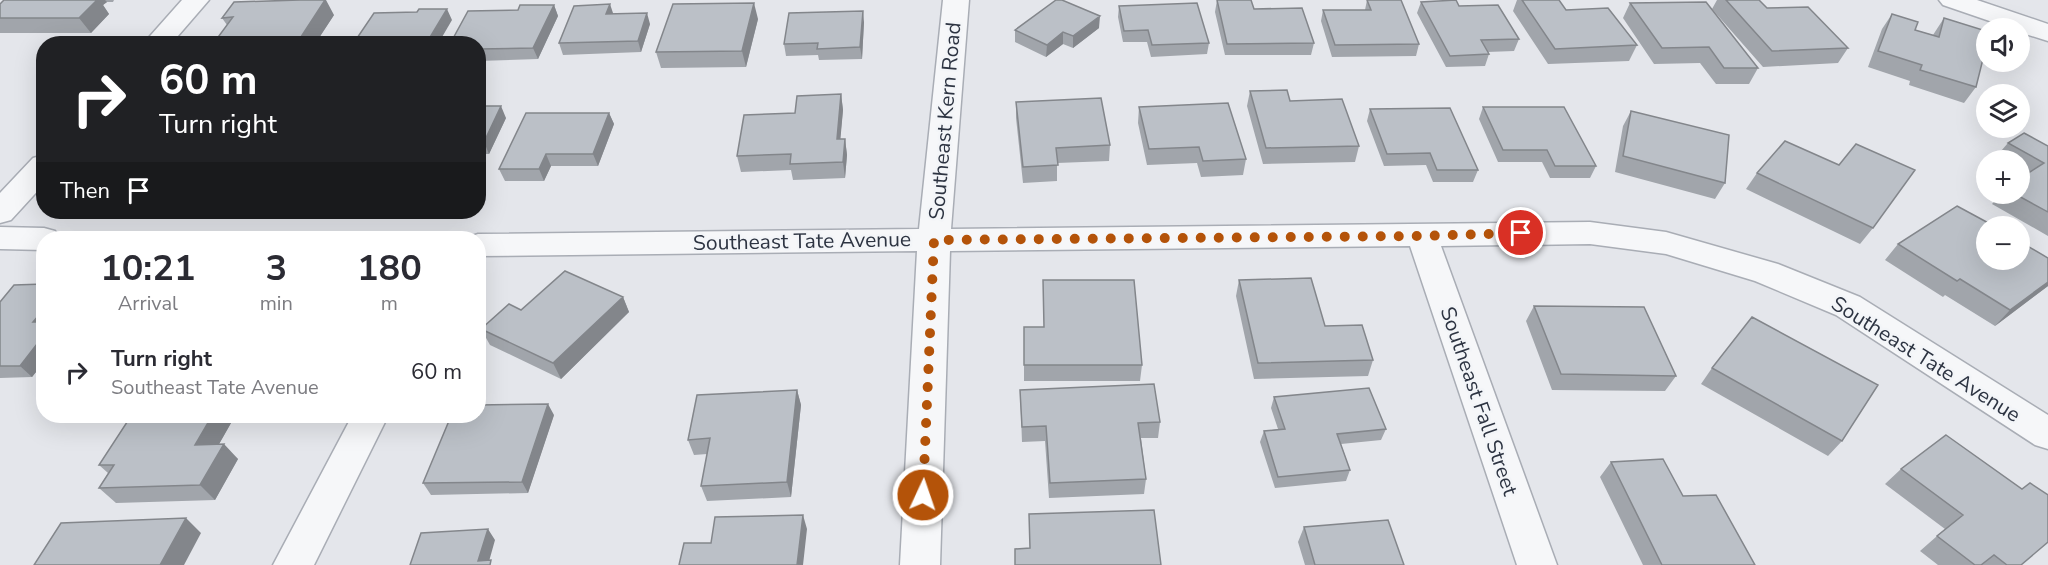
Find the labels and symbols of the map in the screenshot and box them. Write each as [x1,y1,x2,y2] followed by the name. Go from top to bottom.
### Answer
[922,21,968,221] street label: Southeast Kern Road
[1495,207,1546,258] pin
[693,225,911,257] street label: Southeast Tate Avenue
[1826,289,2026,429] street label: Southeast Tate Avenue
[1434,303,1525,500] street label: Southeast Fall Street
[891,463,955,527] position arrow

